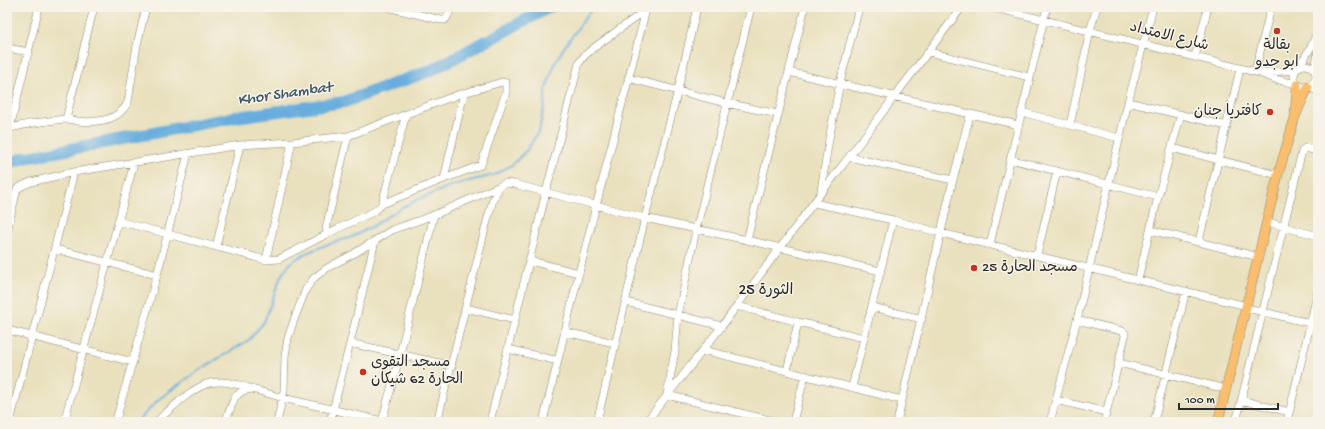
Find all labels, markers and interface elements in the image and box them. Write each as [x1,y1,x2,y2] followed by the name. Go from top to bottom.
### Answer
[1128,18,1210,56] street label: شارع الامتداد
[1272,26,1282,36] marker: بقالة ابو جدو
[1254,37,1299,72] place label: بقالة ابو جدو
[237,79,336,111] water label: Khor Shambat
[1194,103,1262,121] place label: كافتريا جنان
[1265,107,1275,117] marker: كافتريا جنان
[982,259,1078,277] place label: مسجد الحارة 25
[969,263,979,273] marker: مسجد الحارة 25
[739,282,793,301] district label: الثورة 25
[371,354,463,389] place label: مسجد التقوى الحارة 62 شيكان
[358,367,368,377] marker: مسجد التقوى الحارة 62 شيكان
[1179,385,1278,411] scale bar
[1184,394,1215,408] text: 100 m

